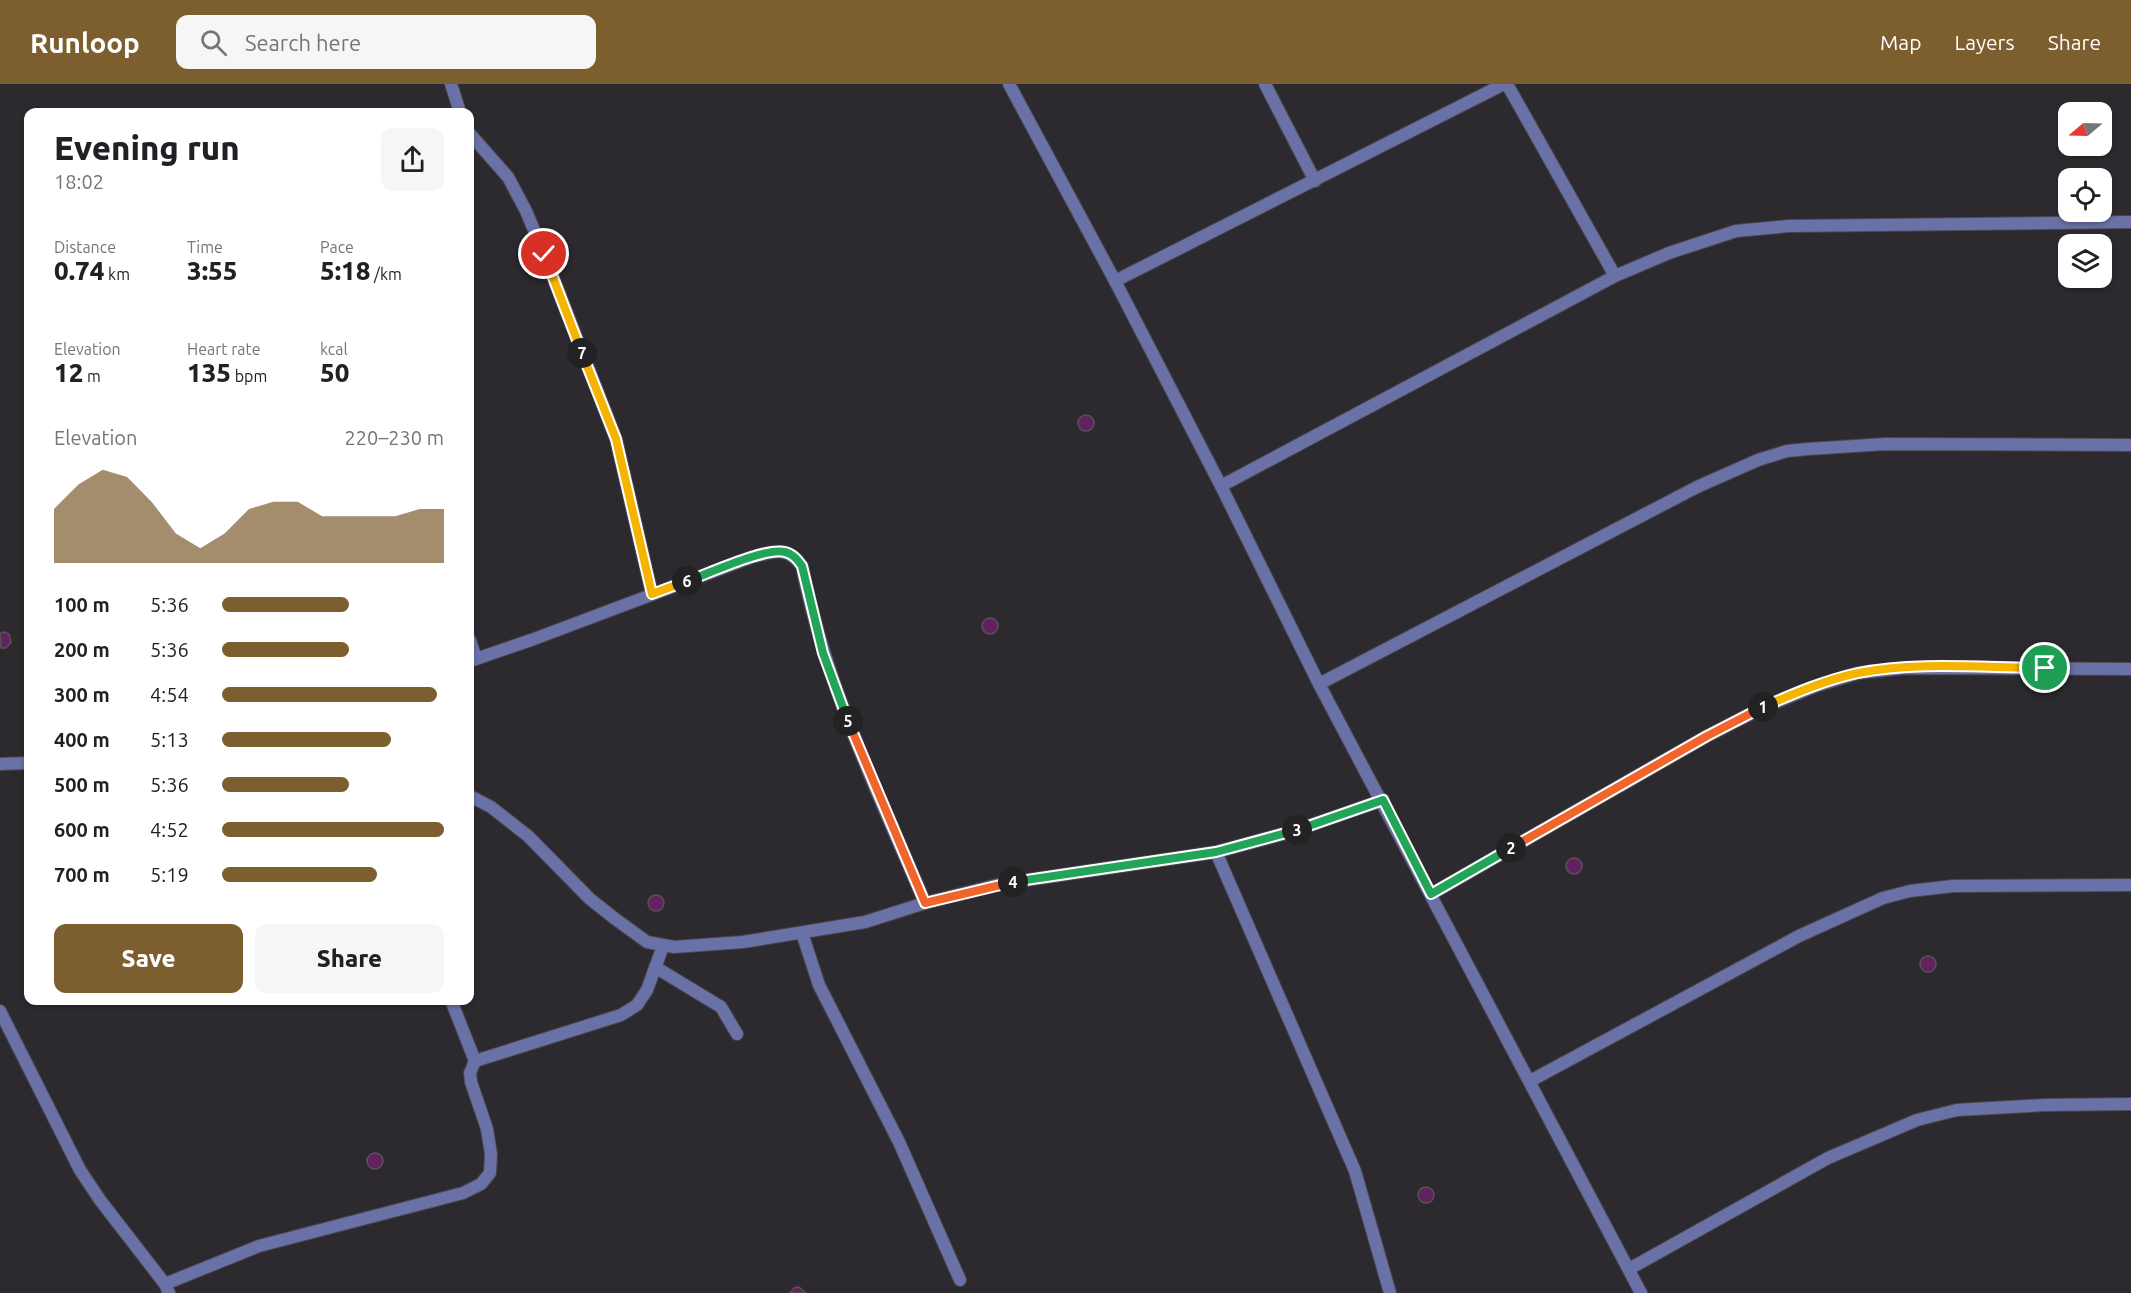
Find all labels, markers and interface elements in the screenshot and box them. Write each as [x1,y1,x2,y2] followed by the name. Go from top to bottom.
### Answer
[176,15,596,69] search box
[197,26,230,59] icon: search
[30,27,140,58] text: Runloop
[245,30,361,55] text: Search here
[1880,30,1921,54] text: Map
[1954,30,2015,54] text: Layers
[2048,30,2101,54] text: Share
[2058,102,2112,156] north arrow
[2058,102,2112,288] map controls
[381,128,444,191] button: share
[54,129,240,166] text: Evening run
[2058,168,2112,222] button: locate
[54,170,104,193] text: 18:02
[518,228,569,279] pin
[2058,234,2112,288] button: layers
[527,237,560,270] icon: check
[54,238,116,256] text: Distance
[187,238,223,256] text: Time
[320,238,354,256] text: Pace
[54,256,104,285] text: 0.74
[187,256,237,285] text: 3:55
[320,256,370,285] text: 5:18
[104,265,130,283] text: km
[370,265,402,283] text: /km
[567,338,597,368] pin: 7
[54,340,121,358] text: Elevation
[187,340,261,358] text: Heart rate
[320,340,348,358] text: kcal
[577,344,587,362] text: 7
[54,358,83,387] text: 12
[187,358,231,387] text: 135
[320,358,349,387] text: 50
[83,367,101,385] text: m
[231,367,267,385] text: bpm
[54,426,137,449] text: Elevation
[345,426,444,449] text: 220–230 m
[672,566,702,596] pin: 6
[682,572,692,590] text: 6
[54,593,110,616] text: 100 m
[150,593,189,616] text: 5:36
[54,638,110,661] text: 200 m
[150,638,189,661] text: 5:36
[2019,642,2070,693] pin
[2028,651,2061,684] icon: arrive
[54,683,110,706] text: 300 m
[150,683,189,706] text: 4:54
[1748,692,1778,722] pin: 1
[1758,698,1768,716] text: 1
[833,706,863,736] pin: 5
[843,712,853,730] text: 5
[54,728,110,751] text: 400 m
[150,728,189,751] text: 5:13
[54,773,110,796] text: 500 m
[150,773,189,796] text: 5:36
[1282,815,1312,845] pin: 3
[54,818,110,841] text: 600 m
[150,818,189,841] text: 4:52
[1292,821,1302,839] text: 3
[1496,833,1526,863] pin: 2
[1506,839,1516,857] text: 2
[54,863,110,886] text: 700 m
[150,863,189,886] text: 5:19
[998,867,1028,897] pin: 4
[1008,873,1018,891] text: 4
[54,924,243,993] button: Save
[255,924,444,993] button: Share

